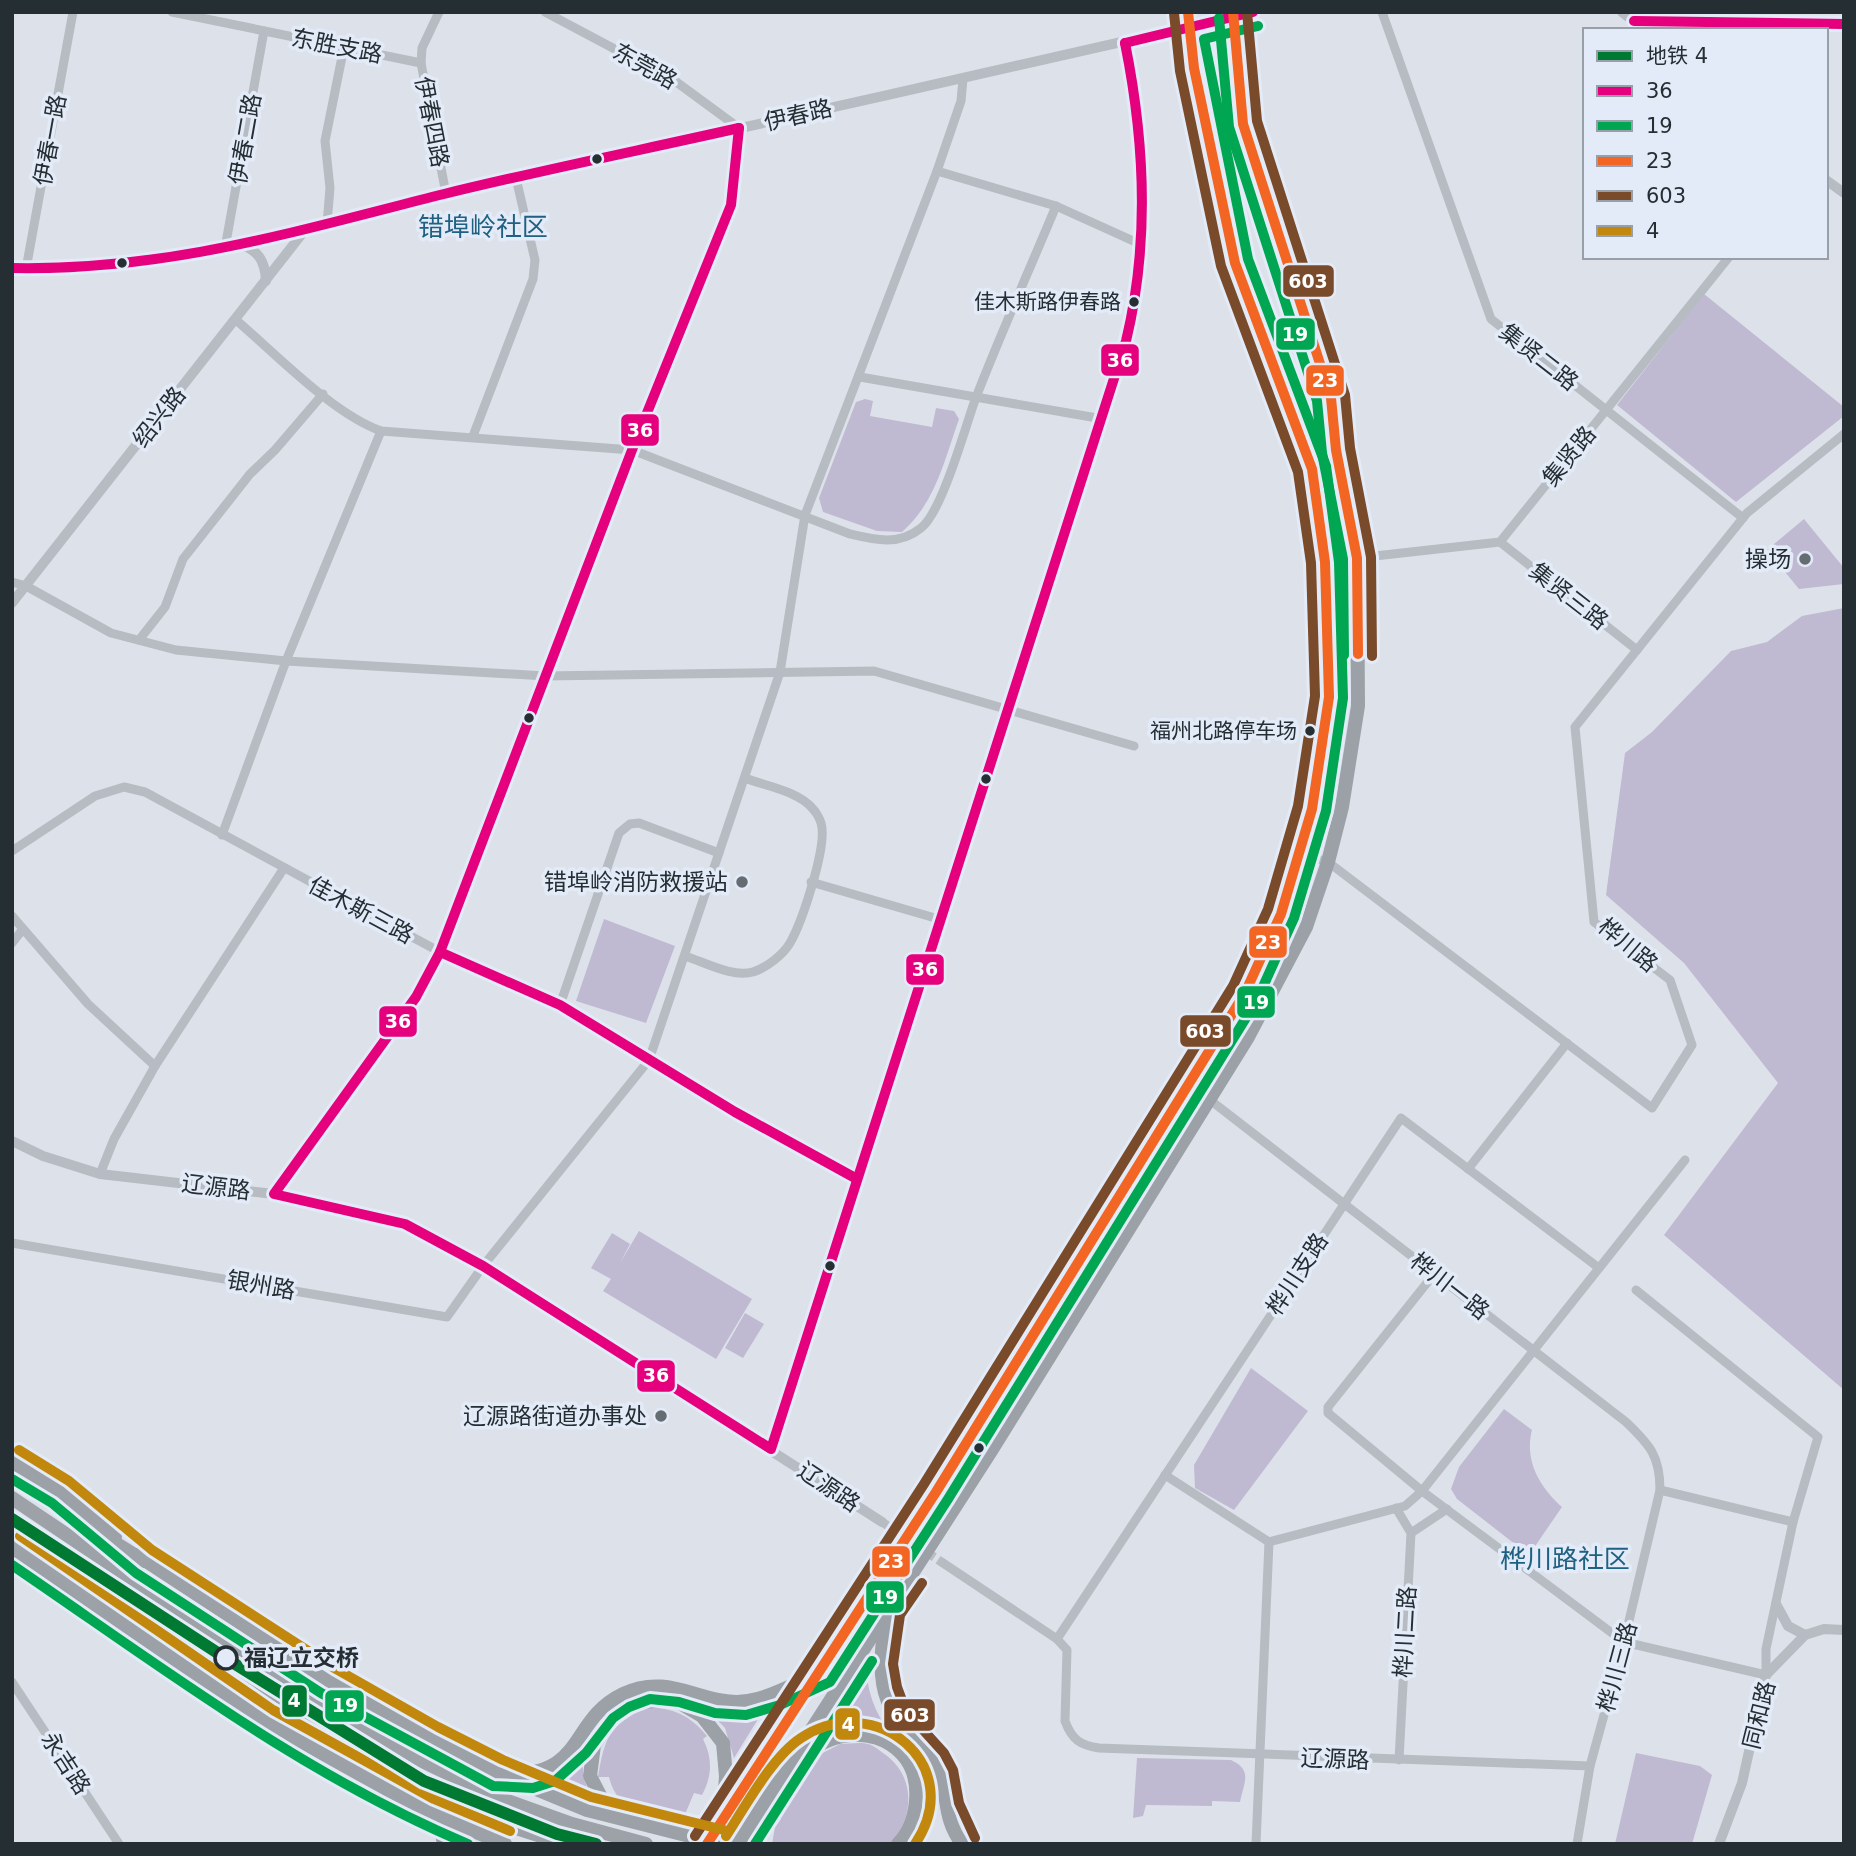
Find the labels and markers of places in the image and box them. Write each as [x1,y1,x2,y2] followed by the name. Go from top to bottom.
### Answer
[590,152,604,166] unlabelled marker
[115,256,129,270] unlabelled marker
[974,290,1121,314] place label: 佳木斯路伊春路
[1127,295,1141,309] marker: 佳木斯路伊春路
[1745,546,1791,572] place label: 操场
[1797,551,1813,567] marker: 操场
[522,711,536,725] unlabelled marker
[1150,719,1297,743] place label: 福州北路停车场
[1303,724,1317,738] marker: 福州北路停车场
[979,772,993,786] unlabelled marker
[544,869,728,895] place label: 错埠岭消防救援站
[734,874,750,890] marker: 错埠岭消防救援站
[823,1259,837,1273] unlabelled marker
[463,1403,647,1429] place label: 辽源路街道办事处
[653,1408,669,1424] marker: 辽源路街道办事处
[972,1441,986,1455] unlabelled marker
[244,1645,359,1671] place label: 福辽立交桥
[214,1646,238,1670] marker: 福辽立交桥

